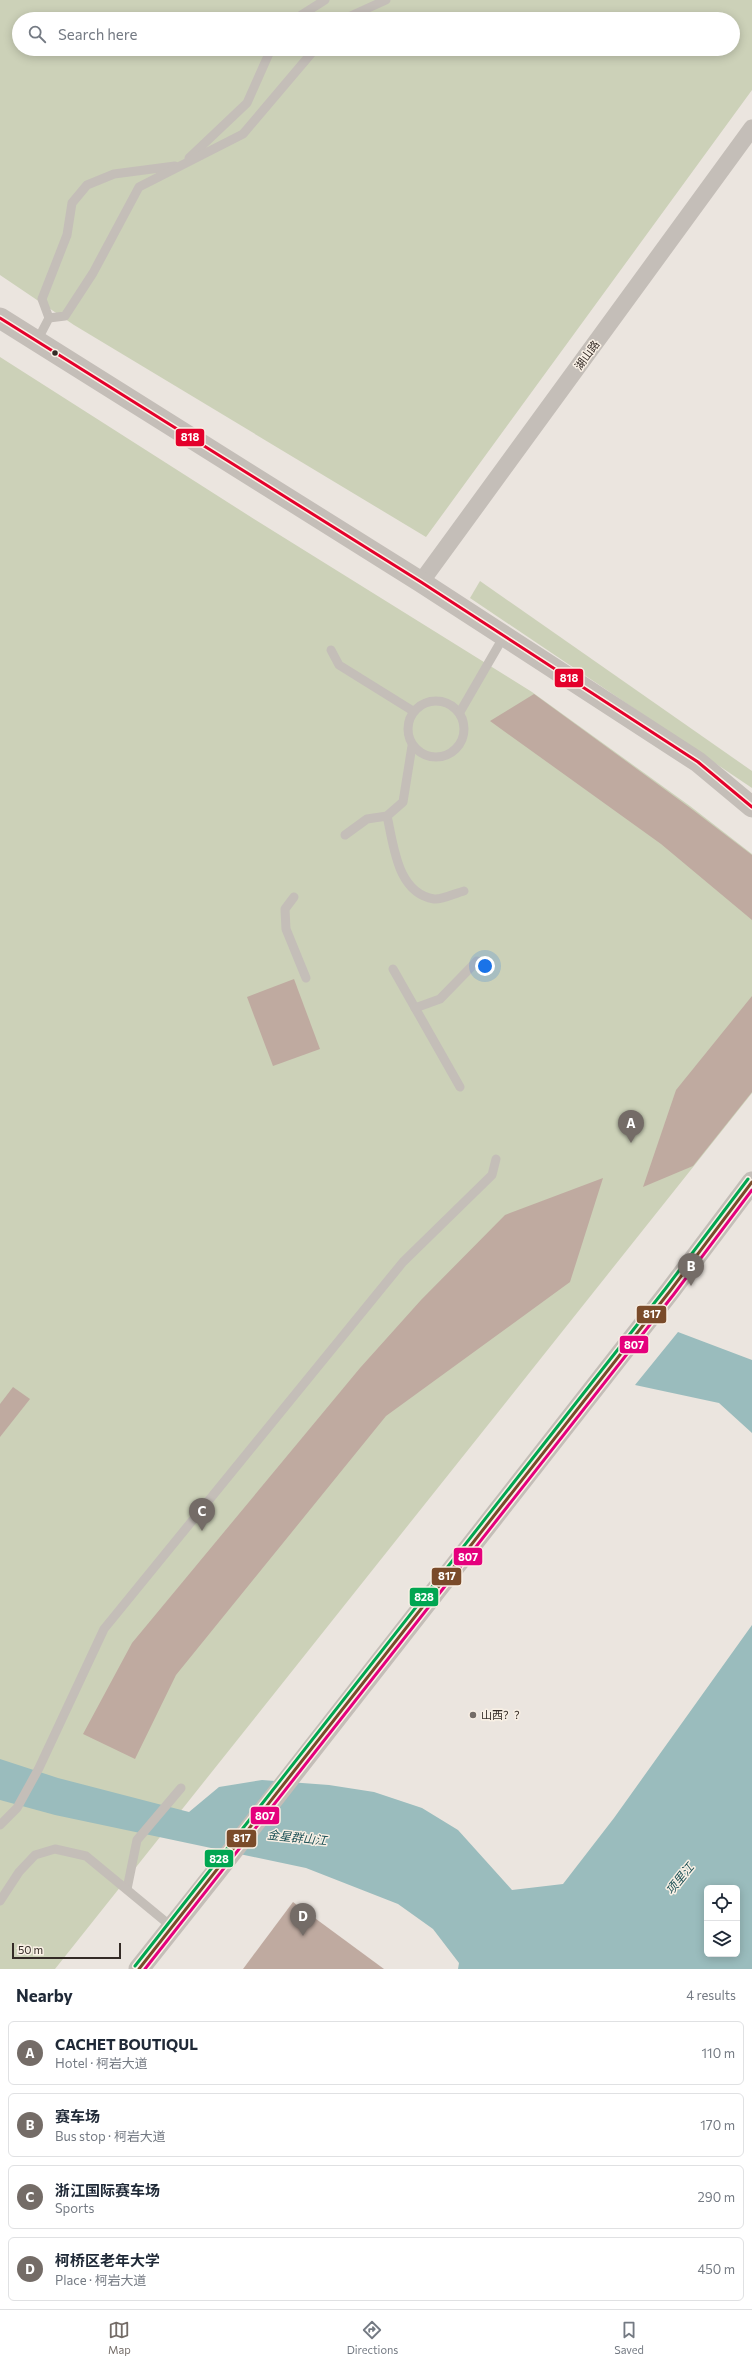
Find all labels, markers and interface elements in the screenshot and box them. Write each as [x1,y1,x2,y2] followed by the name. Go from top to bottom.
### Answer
[12,12,740,56] search box
[26,23,48,45] icon: search
[58,25,137,43] text: Search here
[572,338,602,372] street label: 湖山路
[50,348,60,358] unlabelled marker
[175,428,205,447] line badge: 818
[181,430,199,443] text: 818
[554,668,584,688] line badge: 818
[560,671,578,684] text: 818
[475,956,495,976] your location
[618,1110,644,1143] pin: A
[678,1253,704,1286] pin: B
[636,1305,667,1324] line badge: 817
[643,1307,661,1320] text: 817
[619,1335,649,1354] line badge: 807
[624,1338,644,1351] text: 807
[189,1498,215,1531] pin: C
[453,1547,483,1566] line badge: 807
[458,1550,478,1563] text: 807
[431,1567,462,1586] line badge: 817
[438,1569,456,1582] text: 817
[409,1587,439,1607] line badge: 828
[414,1590,434,1603] text: 828
[481,1708,525,1721] place label: 山西？？
[468,1710,478,1720] marker: 山西？？
[250,1806,280,1825] line badge: 807
[255,1809,275,1822] text: 807
[267,1827,330,1847] water label: 金星群山江
[226,1829,257,1848] line badge: 817
[233,1831,251,1844] text: 817
[204,1849,234,1868] line badge: 828
[209,1852,229,1865] text: 828
[662,1858,697,1897] water label: 项里江
[704,1885,740,1957] map controls
[704,1885,740,1921] button: locate
[290,1903,316,1936] pin: D
[704,1921,740,1957] button: layers
[12,1941,121,1960] scale bar
[18,1943,43,1956] text: 50 m
[16,1985,73,2006] text: Nearby
[686,1987,736,2003] text: 4 results
[55,2035,198,2053] text: CACHET BOUTIQUL
[25,2045,35,2061] text: A
[702,2045,735,2061] text: 110 m
[55,2055,148,2071] text: Hotel · 柯岩大道
[55,2107,100,2125] text: 赛车场
[26,2117,34,2133] text: B
[700,2117,735,2133] text: 170 m
[55,2128,166,2144] text: Bus stop · 柯岩大道
[55,2181,160,2199] text: 浙江国际赛车场
[26,2189,34,2205] text: C
[698,2189,735,2205] text: 290 m
[55,2200,95,2216] text: Sports
[55,2251,160,2269] text: 柯桥区老年大学
[25,2261,35,2277] text: D
[697,2261,735,2277] text: 450 m
[55,2272,147,2288] text: Place · 柯岩大道
[108,2319,131,2356] tab: Map
[347,2319,398,2356] tab: Directions
[614,2319,644,2356] tab: Saved

